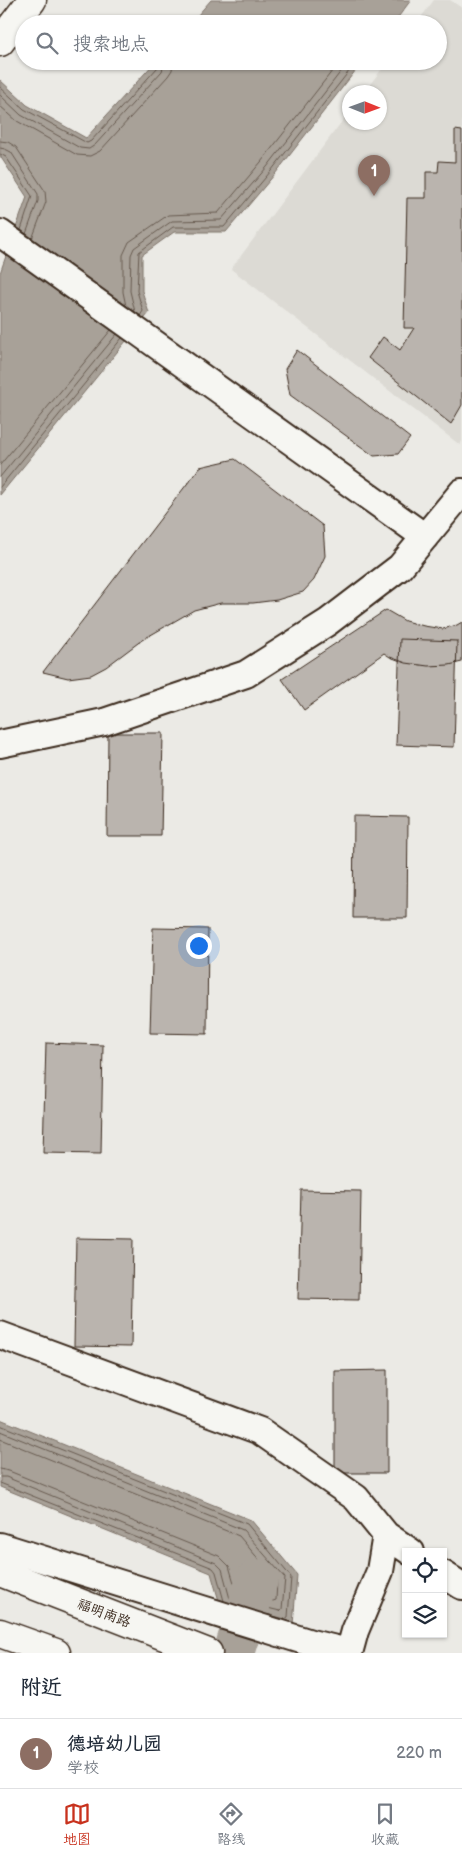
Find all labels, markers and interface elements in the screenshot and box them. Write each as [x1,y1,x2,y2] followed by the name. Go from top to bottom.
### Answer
[15,15,447,70] search box
[33,29,61,57] icon: search
[73,33,149,56] text: 搜索地点
[342,85,387,130] north arrow
[358,155,390,196] pin: 1
[186,933,212,959] your location
[402,1548,447,1638] map controls
[402,1548,447,1593] button: locate
[402,1593,447,1638] button: layers
[75,1595,133,1631] street label: 福明南路
[20,1675,62,1700] text: 附近
[67,1733,162,1756] text: 德培幼儿园
[33,1744,39,1763] text: 1
[396,1744,442,1763] text: 220 m
[67,1759,99,1778] text: 学校
[63,1800,91,1848] tab: 地图
[217,1800,245,1848] tab: 路线
[371,1800,399,1848] tab: 收藏

